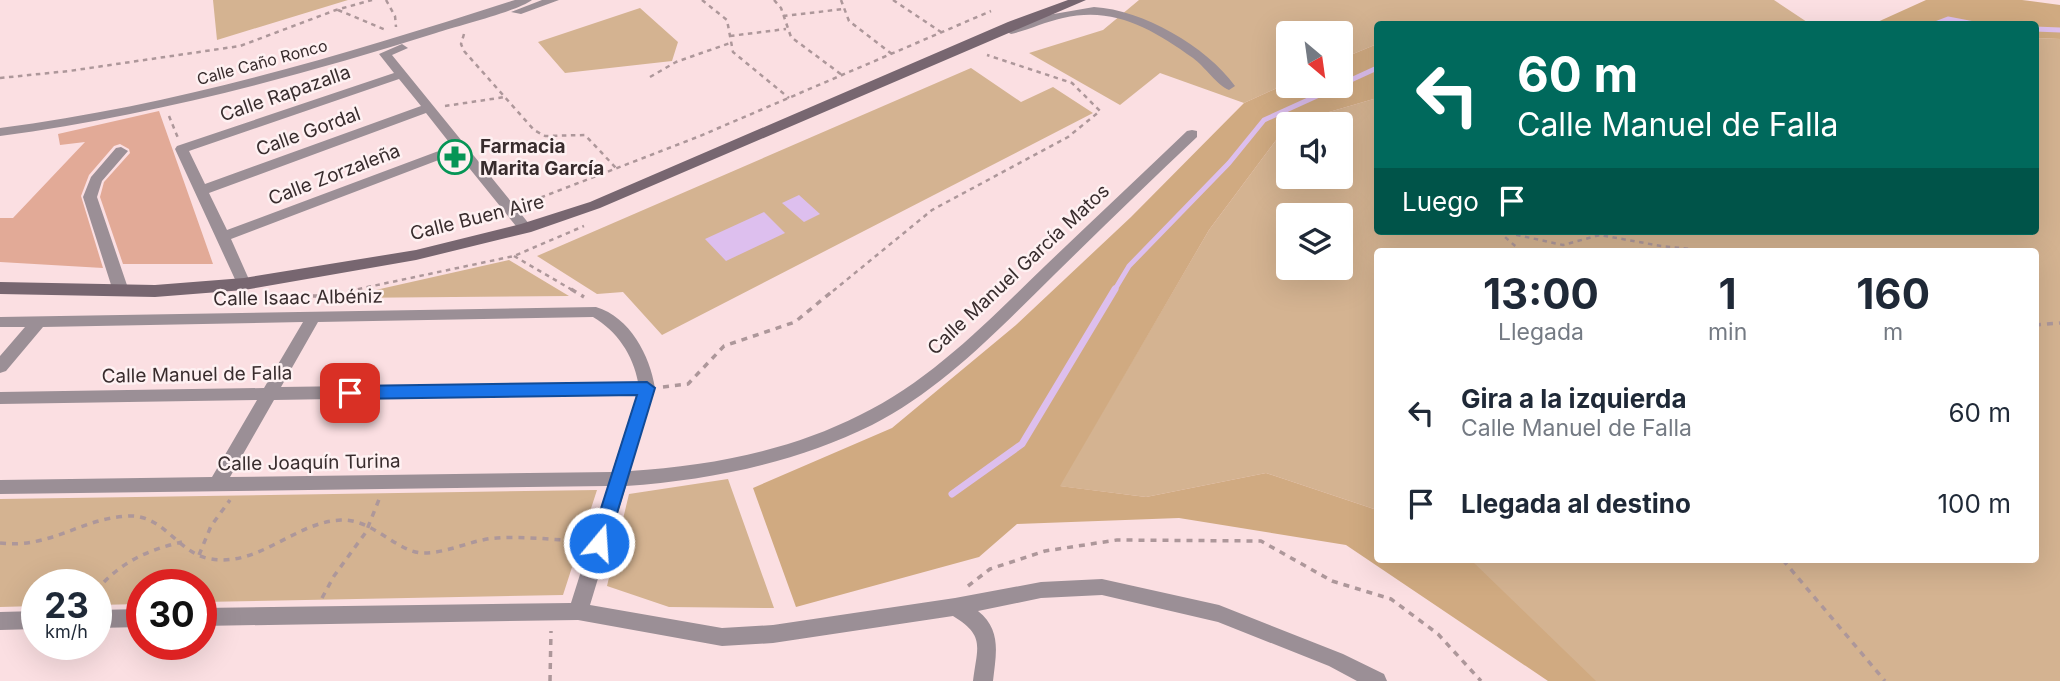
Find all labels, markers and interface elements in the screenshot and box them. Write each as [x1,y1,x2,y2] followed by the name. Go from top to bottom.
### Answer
[1276,21,1353,98] north arrow
[1276,21,1353,280] map controls
[195,35,329,89] street label: Calle Caño Ronco
[1517,45,1638,104] text: 60 m
[1402,49,1493,140] icon: left
[217,60,353,127] street label: Calle Rapazalla
[253,102,364,161] street label: Calle Gordal
[1517,105,1838,144] text: Calle Manuel de Falla
[1276,112,1353,189] button: sound
[480,135,604,180] place label: Farmacia Marita García
[436,138,474,176] pharmacy icon: Farmacia Marita García
[265,139,403,210] street label: Calle Zorzaleña
[923,179,1114,360] street label: Calle Manuel García Matos
[1493,182,1531,220] icon: arrive
[1402,186,1479,217] text: Luego
[408,190,546,245] street label: Calle Buen Aire
[1276,203,1353,280] button: layers
[1483,268,1599,319] text: 13:00
[1719,268,1737,319] text: 1
[1856,268,1930,319] text: 160
[213,285,383,310] street label: Calle Isaac Albéniz
[1498,318,1584,346] text: Llegada
[1708,318,1747,346] text: min
[1883,318,1903,346] text: m
[101,361,293,388] street label: Calle Manuel de Falla
[320,363,380,423] pin
[331,374,369,412] icon: arrive
[1461,383,1687,414] text: Gira a la izquierda
[1402,394,1440,432] icon: left
[1948,397,2011,428] text: 60 m
[1461,414,1692,442] text: Calle Manuel de Falla
[217,449,401,476] street label: Calle Joaquín Turina
[1402,485,1440,523] icon: arrive
[1461,488,1691,519] text: Llegada al destino
[1938,488,2011,519] text: 100 m
[562,506,636,580] position arrow
[126,569,217,660] speed limit sign: 30
[44,584,89,626] text: 23
[45,621,88,642] text: km/h

